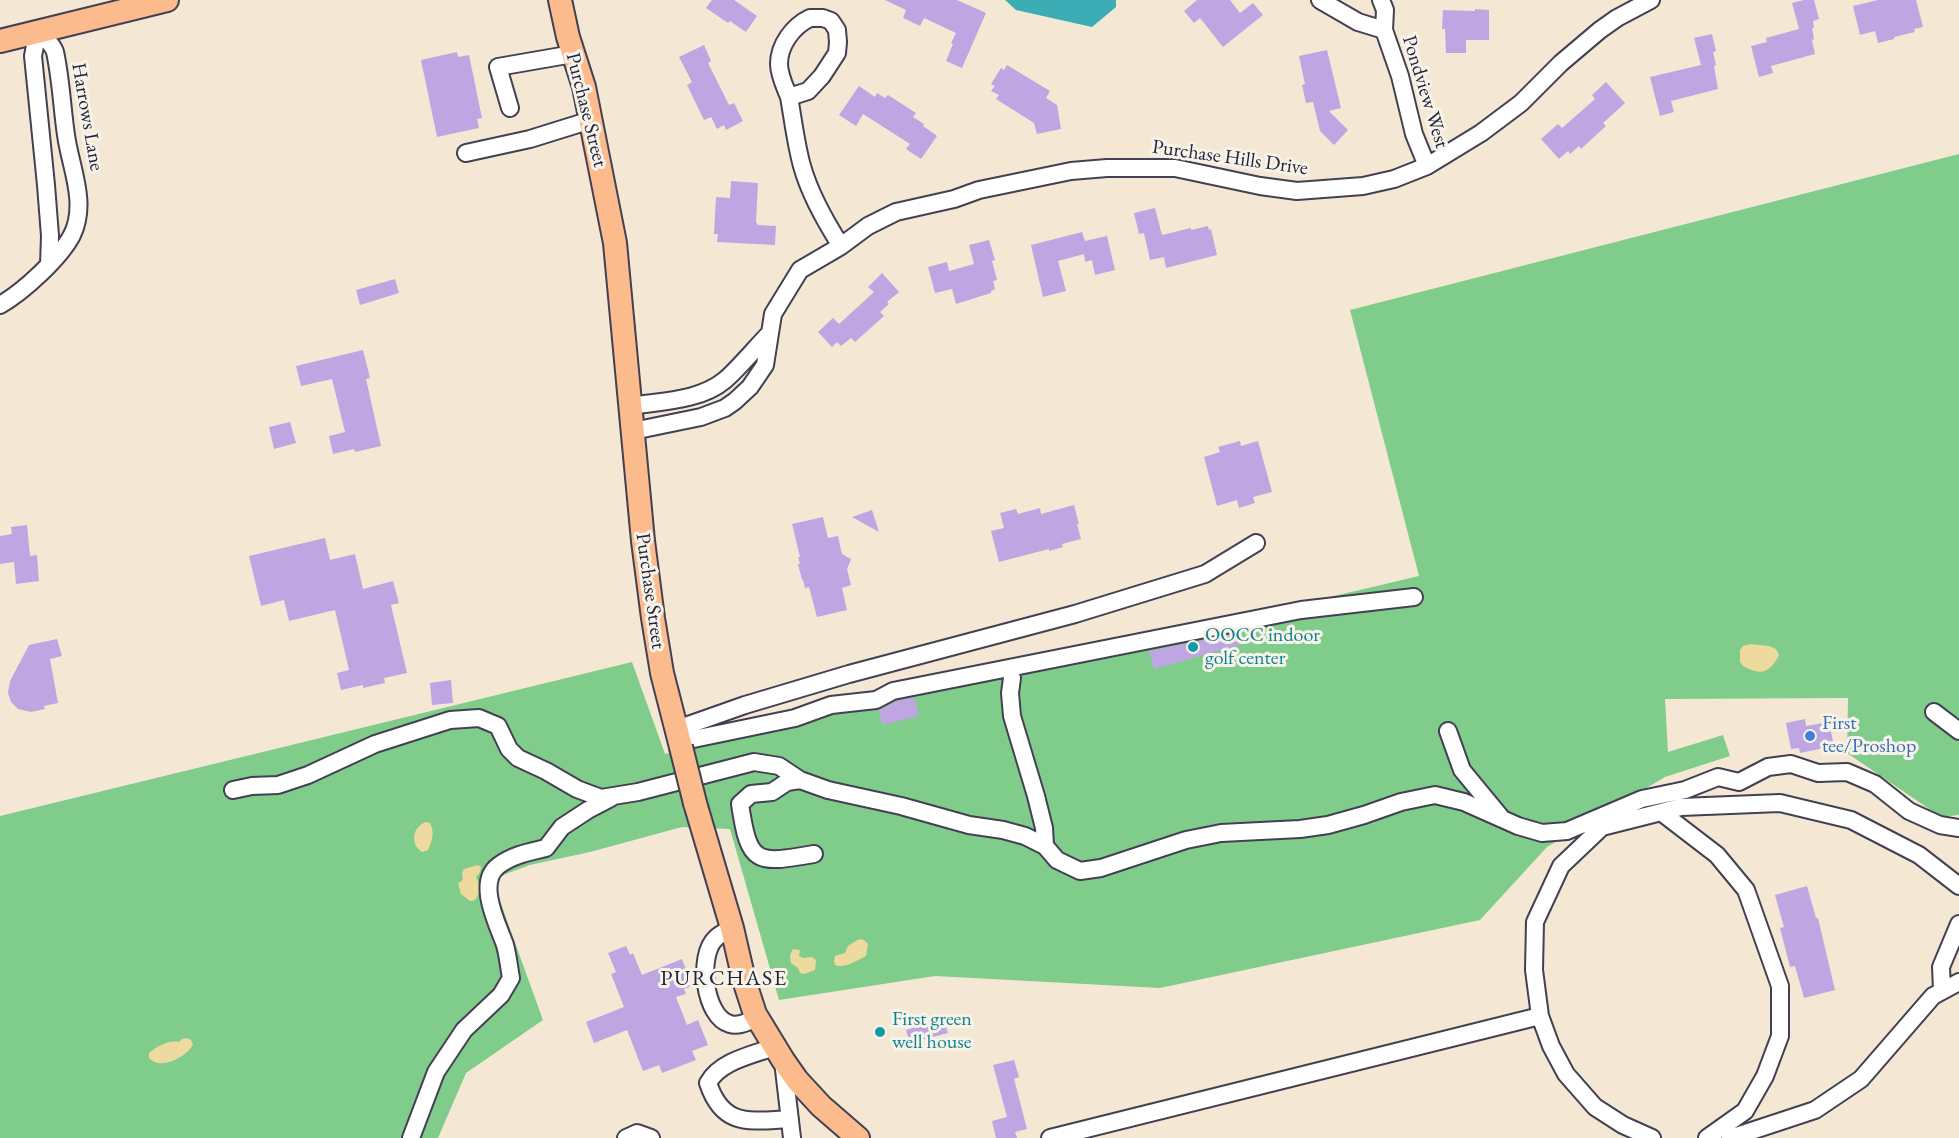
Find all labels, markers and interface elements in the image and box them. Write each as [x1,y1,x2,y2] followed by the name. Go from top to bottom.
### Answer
[1396,33,1454,151] street label: Pondview West
[560,50,612,170] street label: Purchase Street
[66,61,108,173] street label: Harrows Lane
[1151,135,1309,181] street label: Purchase Hills Drive
[630,531,670,651] street label: Purchase Street
[1205,624,1320,671] place label: OOCC indoor golf center
[1186,640,1200,654] marker: OOCC indoor golf center
[1822,712,1916,759] place label: First tee/Proshop
[1803,729,1817,743] marker: First tee/Proshop
[660,966,788,992] district label: PURCHASE
[892,1008,972,1055] place label: First green well house
[873,1025,887,1039] marker: First green well house

